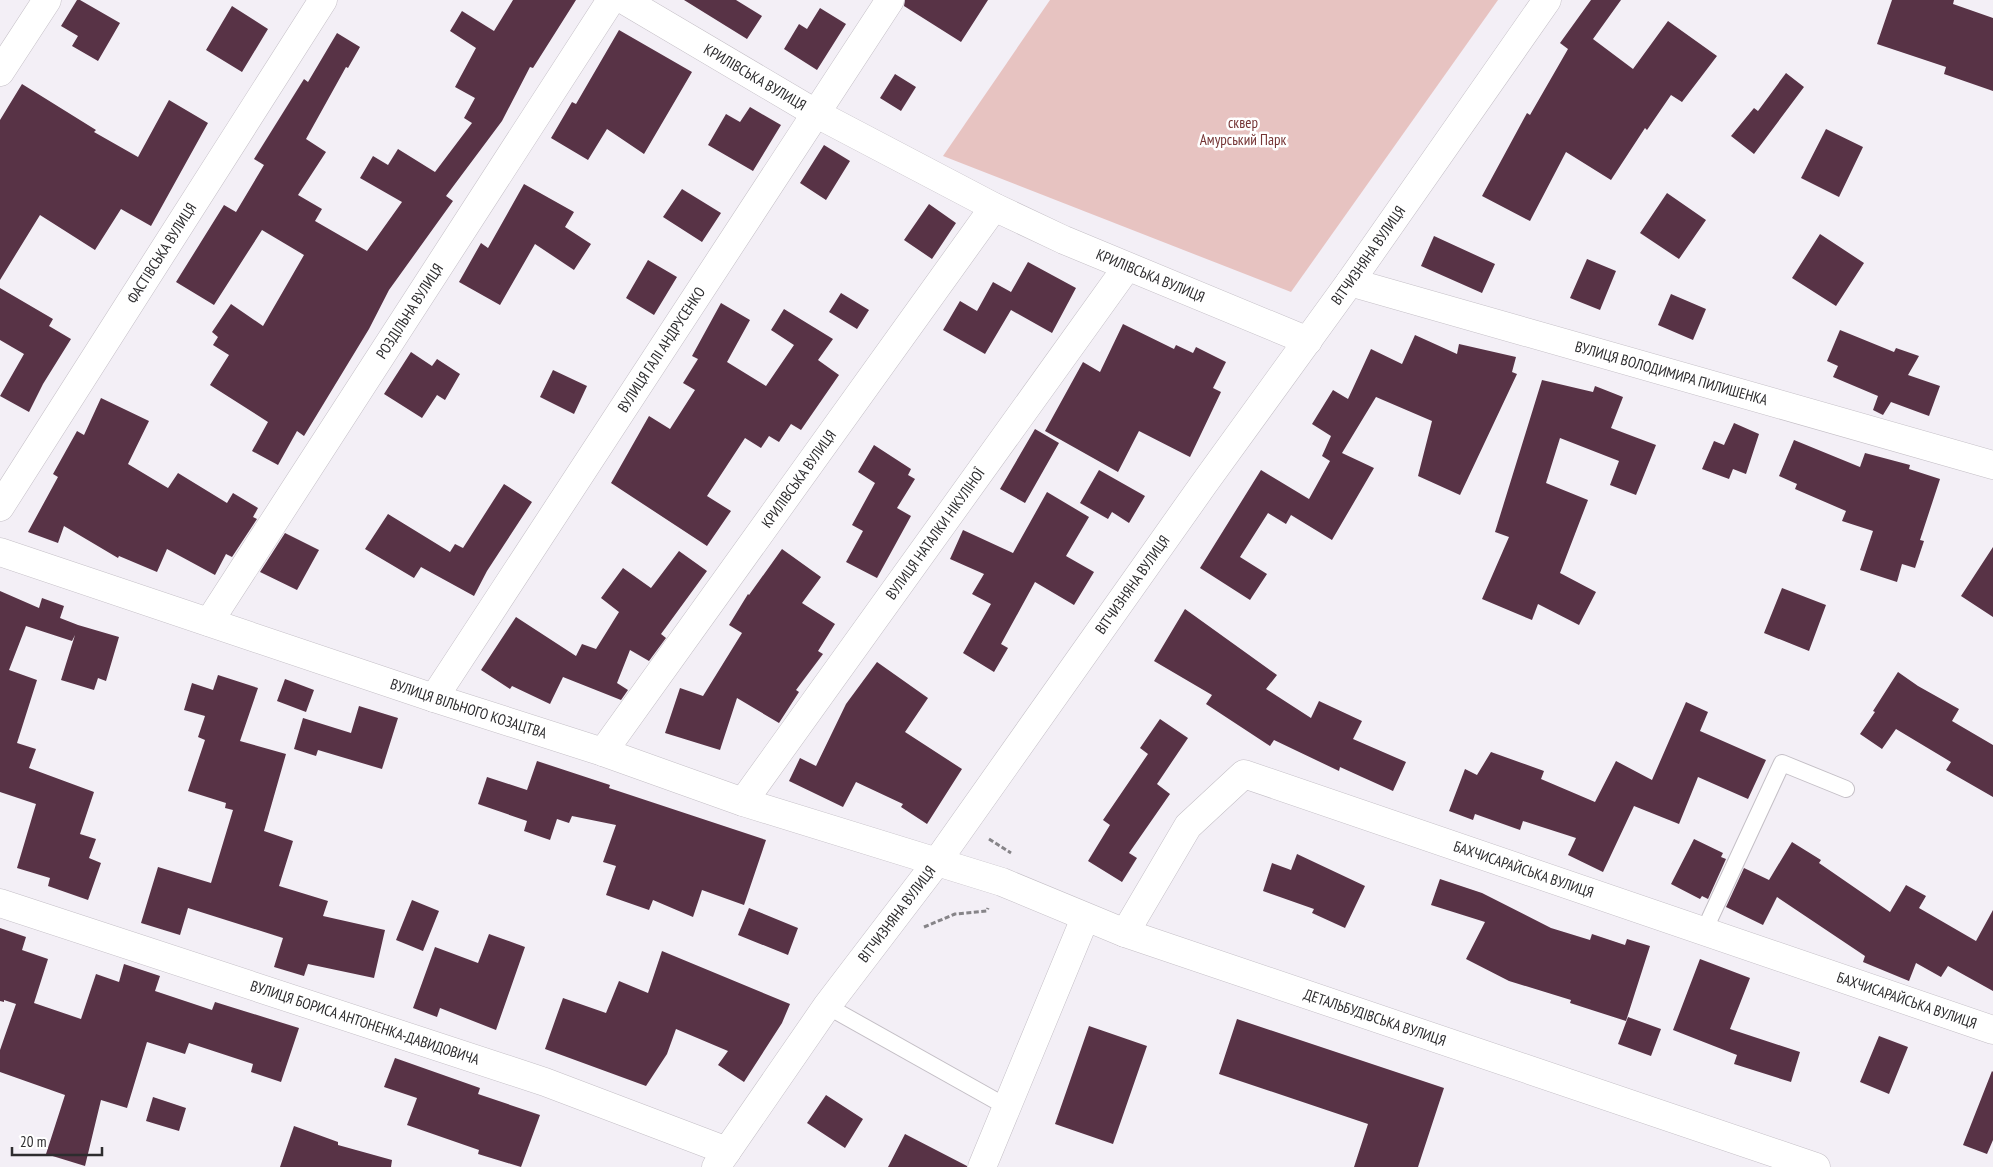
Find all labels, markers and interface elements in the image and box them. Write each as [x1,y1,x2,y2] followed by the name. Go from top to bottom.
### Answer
[700,39,810,115] street label: КРИЛІВСЬКА ВУЛИЦЯ
[1200,113,1286,149] park label: сквер Амурський Парк
[122,199,200,307] street label: ФАСТІВСЬКА ВУЛИЦЯ
[1327,202,1409,308] street label: ВІТЧИЗНЯНА ВУЛИЦЯ
[1093,244,1208,306] street label: КРИЛІВСЬКА ВУЛИЦЯ
[372,260,447,362] street label: РОЗДІЛЬНА ВУЛИЦЯ
[613,283,709,416] street label: ВУЛИЦЯ ГАЛІ АНДРУСЕНКО
[1573,336,1771,410] street label: ВУЛИЦЯ ВОЛОДИМИРА ПИЛИШЕНКА
[757,426,840,531] street label: КРИЛІВСЬКА ВУЛИЦЯ
[881,464,989,603] street label: ВУЛИЦЯ НАТАЛКИ НІКУЛІНОЇ
[1091,531,1174,638] street label: ВІТЧИЗНЯНА ВУЛИЦЯ
[388,674,550,743] street label: ВУЛИЦЯ ВІЛЬНОГО КОЗАЦТВА
[1451,836,1596,902] street label: БАХЧИСАРАЙСЬКА ВУЛИЦЯ
[854,862,940,966] street label: ВІТЧИЗНЯНА ВУЛИЦЯ
[1834,967,1980,1033] street label: БАХЧИСАРАЙСЬКА ВУЛИЦЯ
[248,976,483,1069] street label: ВУЛИЦЯ БОРИСА АНТОНЕНКА-ДАВИДОВИЧА
[1301,984,1449,1050] street label: ДЕТАЛЬБУДІВСЬКА ВУЛИЦЯ
[12,1124,102,1156] scale bar
[20,1132,46,1151] text: 20 m

